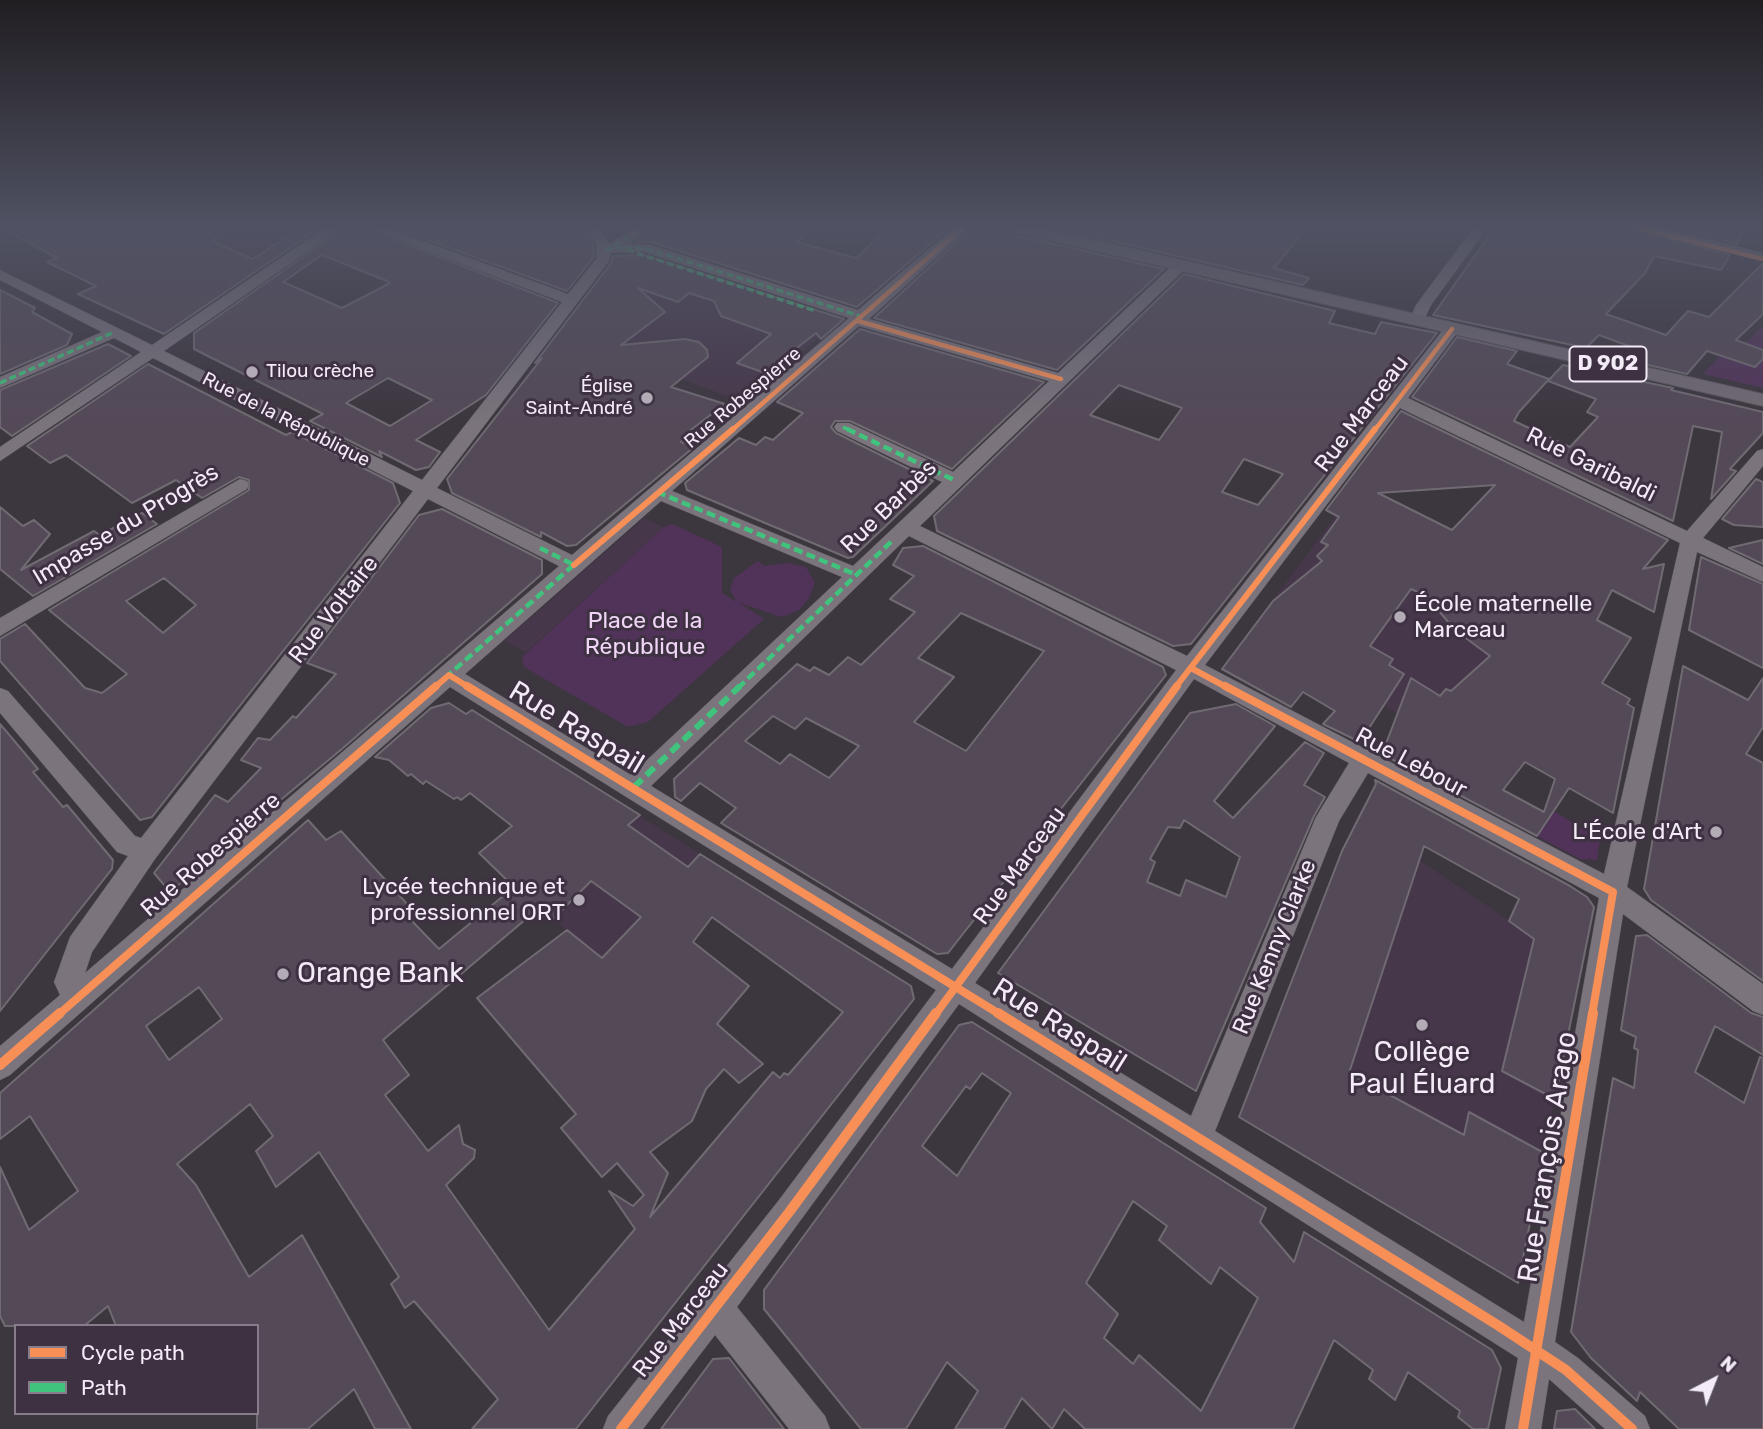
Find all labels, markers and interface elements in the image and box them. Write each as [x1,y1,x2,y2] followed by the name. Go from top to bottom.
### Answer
[680,343,806,453] street label: Rue Robespierre
[1570,346,1646,382] road number: D 902
[1309,350,1415,478] street label: Rue Marceau
[266,361,374,383] place label: Tilou crèche
[244,364,260,380] marker: Tilou crèche
[198,368,374,472] street label: Rue de la République
[525,376,633,420] place label: Église Saint-André
[639,390,655,406] marker: Église Saint-André
[1521,422,1661,508] street label: Rue Garibaldi
[835,455,943,559] street label: Rue Barbès
[28,459,224,591] street label: Impasse du Progrès
[283,551,385,669] street label: Rue Voltaire
[1414,590,1592,644] place label: École maternelle Marceau
[585,607,705,661] park label: Place de la République
[1392,609,1408,625] marker: École maternelle Marceau
[502,675,650,781] street label: Rue Raspail
[1350,722,1472,804] street label: Rue Lebour
[135,787,287,923] street label: Rue Robespierre
[968,802,1072,930] street label: Rue Marceau
[1572,818,1702,846] place label: L'École d'Art
[1708,824,1724,840] marker: L'École d'Art
[1227,856,1323,1038] street label: Rue Kenny Clarke
[362,873,565,927] place label: Lycée technique et professionnel ORT
[571,892,587,908] marker: Lycée technique et professionnel ORT
[297,957,464,991] place label: Orange Bank
[275,966,291,982] marker: Orange Bank
[986,972,1132,1080] street label: Rue Raspail
[1414,1017,1430,1033] marker: Collège Paul Éluard
[1512,1029,1584,1285] street label: Rue François Arago
[1349,1036,1495,1102] place label: Collège Paul Éluard
[627,1257,735,1383] street label: Rue Marceau
[14,1324,259,1415] legend
[81,1340,185,1365] text: Cycle path
[1679,1345,1749,1415] north arrow
[1716,1351,1741,1377] text: N
[81,1375,127,1400] text: Path

